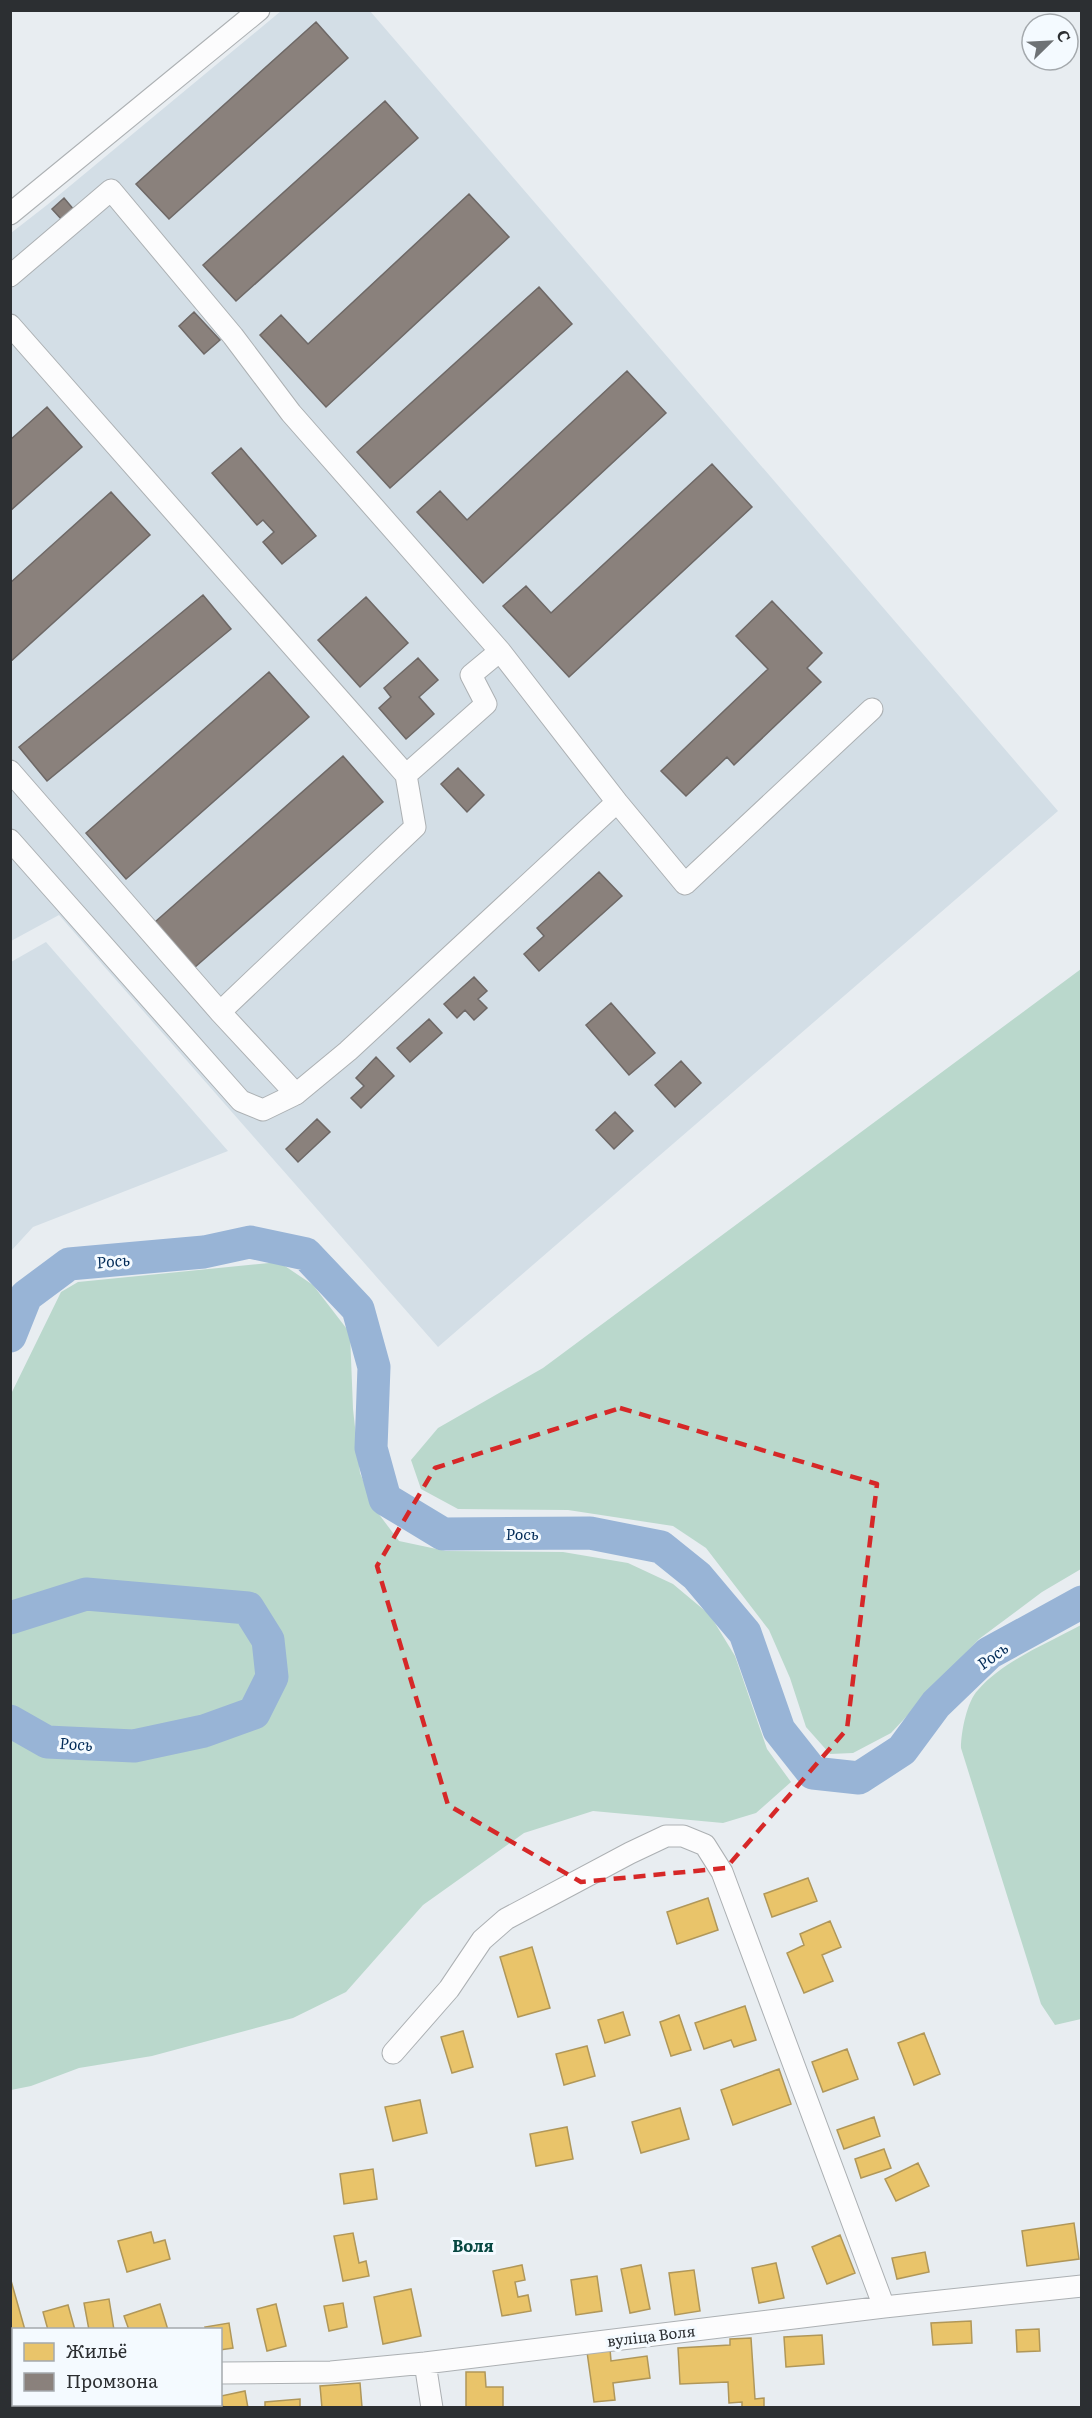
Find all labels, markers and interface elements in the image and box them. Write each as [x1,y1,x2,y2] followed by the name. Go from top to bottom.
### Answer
[1020,12,1080,72] north arrow
[1051,25,1078,46] text: С
[95,1247,131,1273] water label: Рось
[505,1521,539,1545] water label: Рось
[972,1635,1013,1674] water label: Рось
[59,1730,94,1756] water label: Рось
[452,2233,494,2257] district label: Воля
[605,2318,697,2352] street label: вуліца Воля
[12,2328,222,2406] legend
[66,2337,127,2364] text: Жильё
[66,2367,158,2394] text: Промзона

